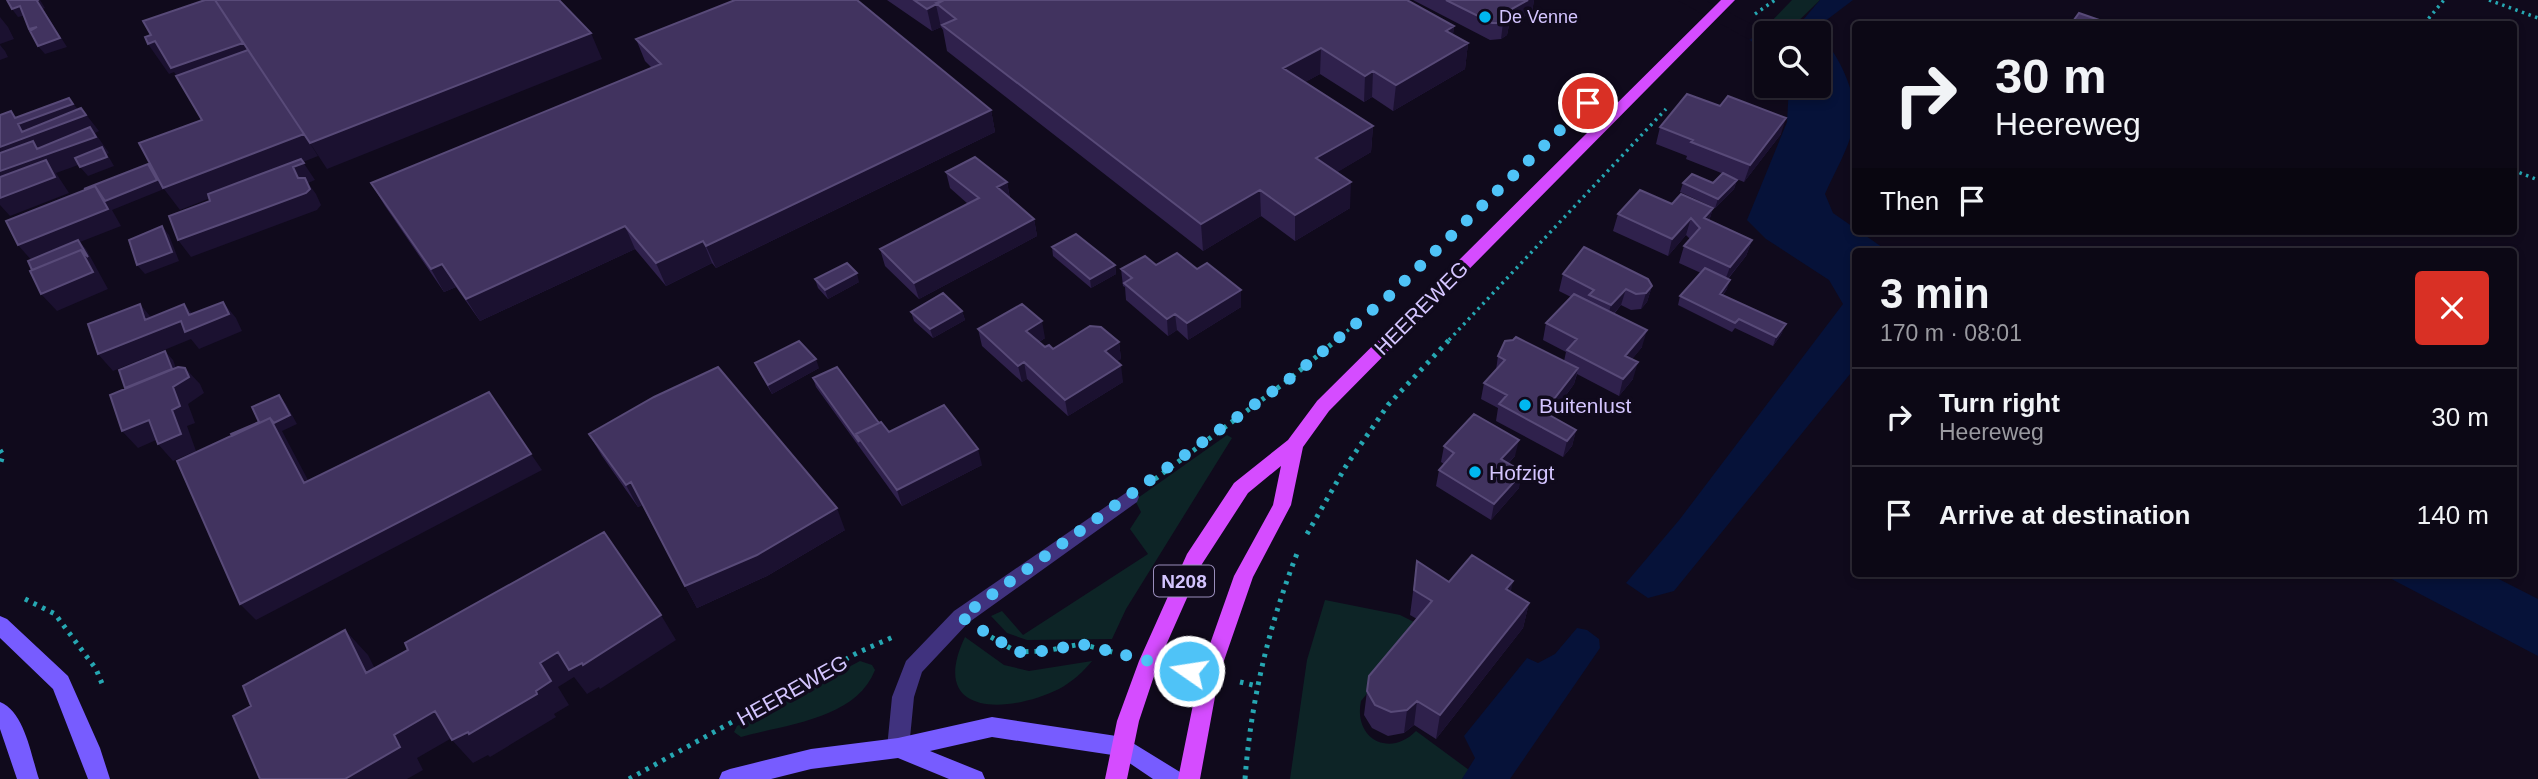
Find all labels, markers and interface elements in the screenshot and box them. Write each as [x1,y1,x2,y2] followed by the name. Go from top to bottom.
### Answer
[1499,7,1578,27] place label: De Venne
[1477,9,1493,25] marker: De Venne
[1754,21,1831,98] map controls
[1754,21,1831,98] button: search
[1880,49,1971,140] icon: right
[1995,49,2107,103] text: 30 m
[1558,73,1618,133] pin
[1569,84,1607,122] icon: arrive
[1995,106,2141,142] text: Heereweg
[1953,182,1991,220] icon: arrive
[1880,186,1939,216] text: Then
[1370,257,1472,359] street label: HEEREWEG
[1880,270,1990,317] text: 3 min
[2415,271,2489,345] button: close
[1880,320,2022,346] text: 170 m · 08:01
[1939,388,2060,418] text: Turn right
[1539,394,1631,417] place label: Buitenlust
[1517,397,1533,413] marker: Buitenlust
[1880,398,1918,436] icon: right
[2431,402,2489,432] text: 30 m
[1939,419,2044,445] text: Heereweg
[1489,461,1555,484] place label: Hofzigt
[1467,464,1483,480] marker: Hofzigt
[1880,496,1918,534] icon: arrive
[1939,500,2190,530] text: Arrive at destination
[2417,500,2489,530] text: 140 m
[1154,566,1214,596] road number: N208
[1152,634,1226,708] position arrow
[733,650,851,730] street label: HEEREWEG

